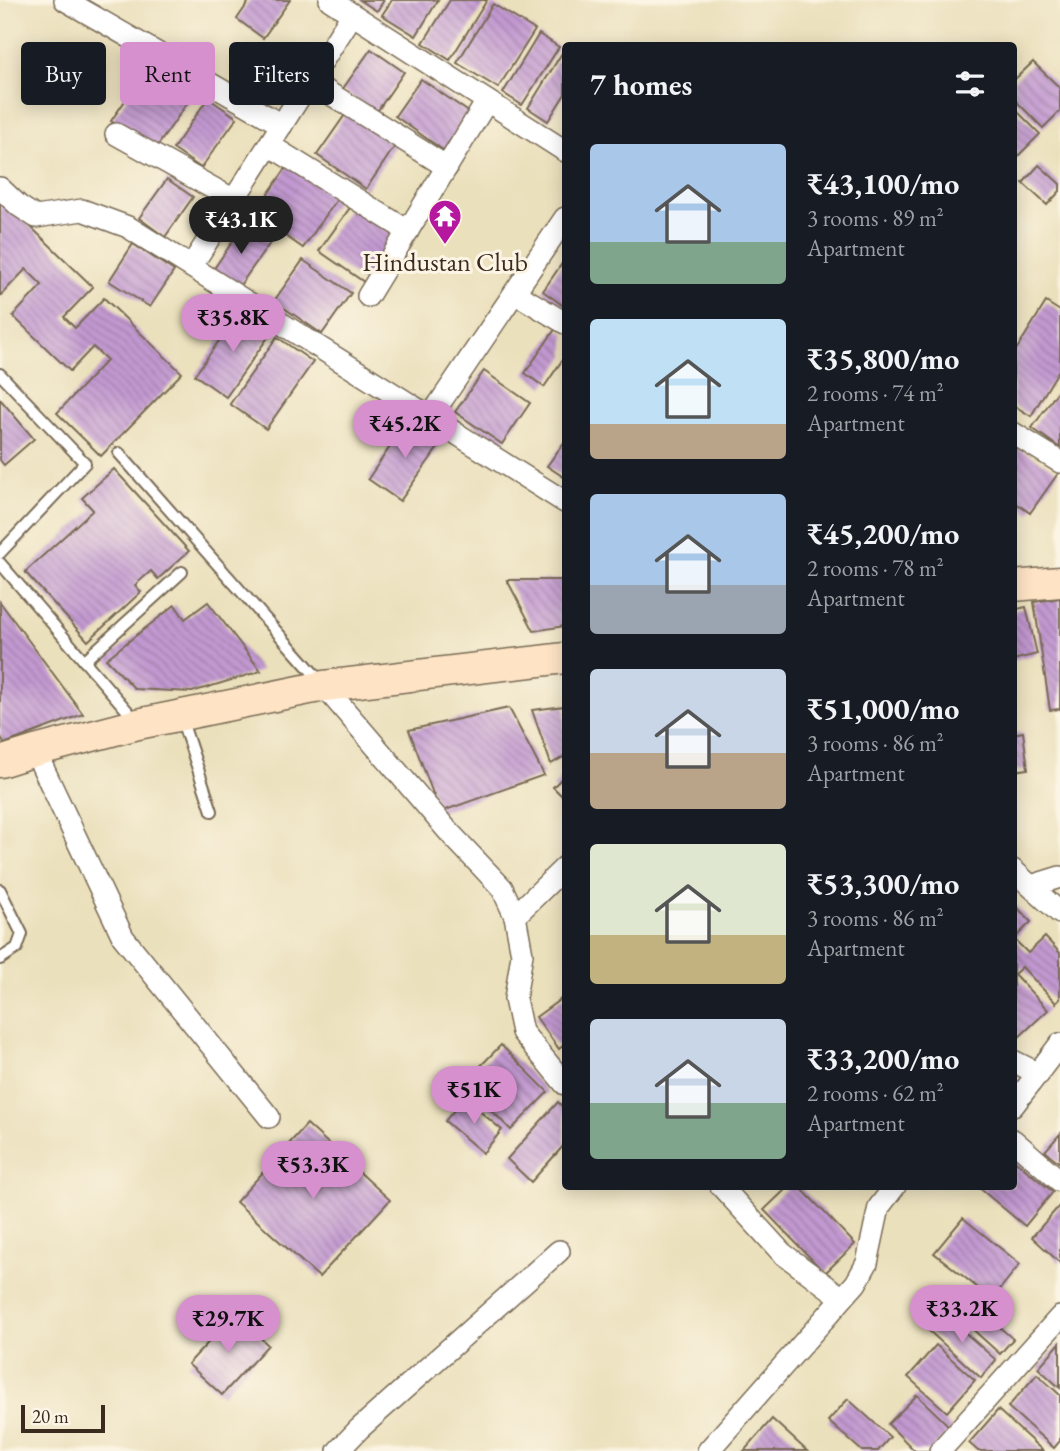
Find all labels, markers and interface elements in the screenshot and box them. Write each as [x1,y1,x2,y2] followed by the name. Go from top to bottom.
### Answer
[21,42,106,105] chip: Buy
[120,42,215,105] chip: Rent
[229,42,334,105] chip: Filters
[590,65,692,104] text: 7 homes
[951,65,989,103] icon: filters
[807,164,959,203] text: ₹43,100/mo
[646,172,730,256] icon: home
[184,196,298,256] pin: ₹43.1K
[426,197,464,246] temple icon: Hindustan Club
[807,203,944,233] text: 3 rooms · 89 m²
[205,204,277,234] text: ₹43.1K
[807,233,905,263] text: Apartment
[362,245,528,279] place label: Hindustan Club
[176,294,290,354] pin: ₹35.8K
[197,302,269,332] text: ₹35.8K
[807,339,959,378] text: ₹35,800/mo
[646,347,730,431] icon: home
[807,378,944,408] text: 2 rooms · 74 m²
[348,400,462,460] pin: ₹45.2K
[369,408,441,438] text: ₹45.2K
[807,408,905,438] text: Apartment
[807,514,959,553] text: ₹45,200/mo
[646,522,730,606] icon: home
[807,553,944,583] text: 2 rooms · 78 m²
[807,583,905,613] text: Apartment
[807,689,959,728] text: ₹51,000/mo
[646,697,730,781] icon: home
[807,728,944,758] text: 3 rooms · 86 m²
[807,758,905,788] text: Apartment
[807,864,959,903] text: ₹53,300/mo
[646,872,730,956] icon: home
[807,903,944,933] text: 3 rooms · 86 m²
[807,933,905,963] text: Apartment
[807,1039,959,1078] text: ₹33,200/mo
[646,1047,730,1131] icon: home
[433,1066,515,1126] pin: ₹51K
[447,1074,501,1104] text: ₹51K
[807,1078,944,1108] text: 2 rooms · 62 m²
[807,1108,905,1138] text: Apartment
[256,1142,370,1201] pin: ₹53.3K
[277,1149,349,1179] text: ₹53.3K
[905,1286,1019,1345] pin: ₹33.2K
[926,1293,998,1323] text: ₹33.2K
[171,1296,285,1355] pin: ₹29.7K
[192,1303,264,1333] text: ₹29.7K
[21,1402,105,1434] scale bar
[32,1404,69,1429] text: 20 m

